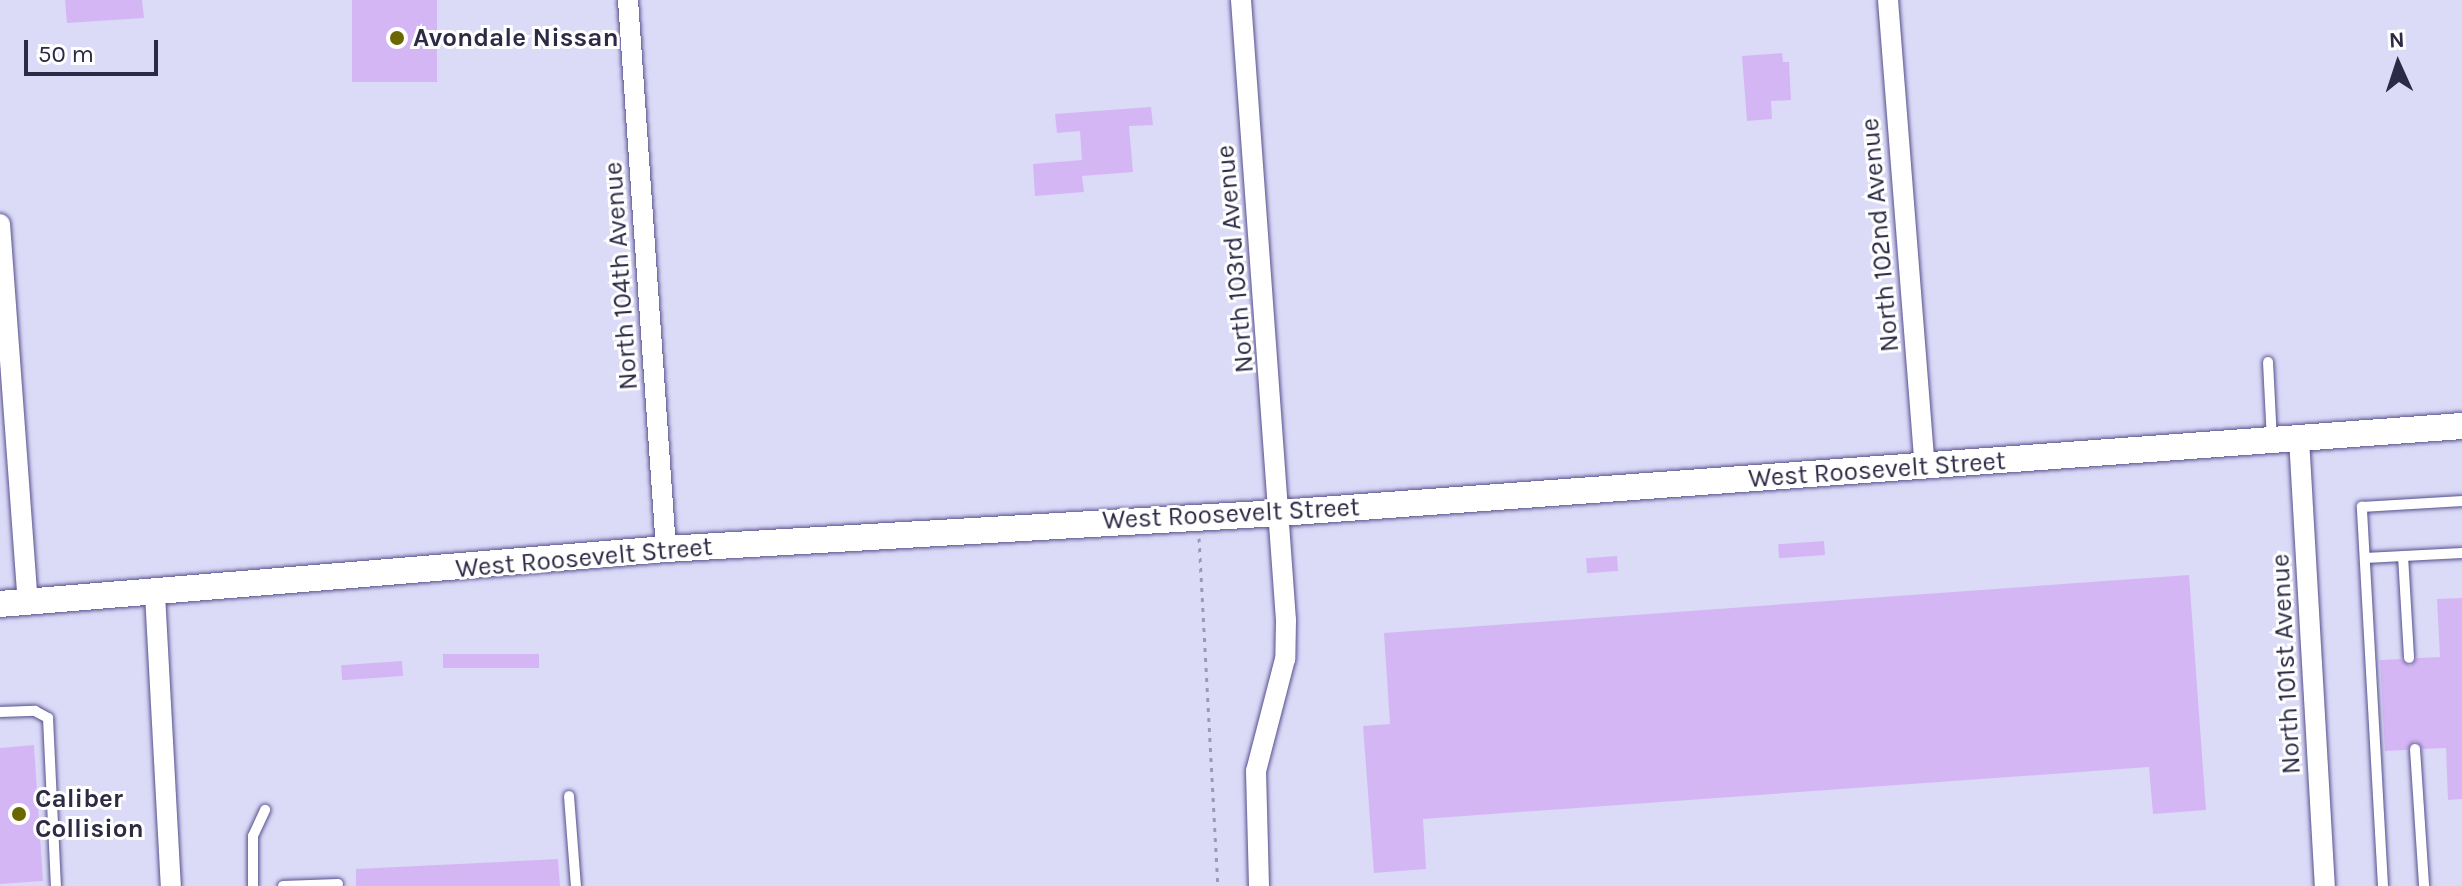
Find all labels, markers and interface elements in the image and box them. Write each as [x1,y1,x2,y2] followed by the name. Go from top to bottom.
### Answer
[413,22,619,54] place label: Avondale Nissan
[28,24,162,74] scale bar
[2358,24,2438,104] north arrow
[2388,27,2405,53] text: N
[388,29,406,47] marker: Avondale Nissan
[38,40,94,68] text: 50 m
[1854,117,1906,353] street label: North 102nd Avenue
[1209,144,1261,374] street label: North 103rd Avenue
[597,161,645,391] street label: North 104th Avenue
[1747,445,2007,495] street label: West Roosevelt Street
[1101,492,1361,536] street label: West Roosevelt Street
[454,531,714,585] street label: West Roosevelt Street
[2265,553,2307,775] street label: North 101st Avenue
[35,783,144,844] place label: Caliber Collision
[10,805,28,823] marker: Caliber Collision

